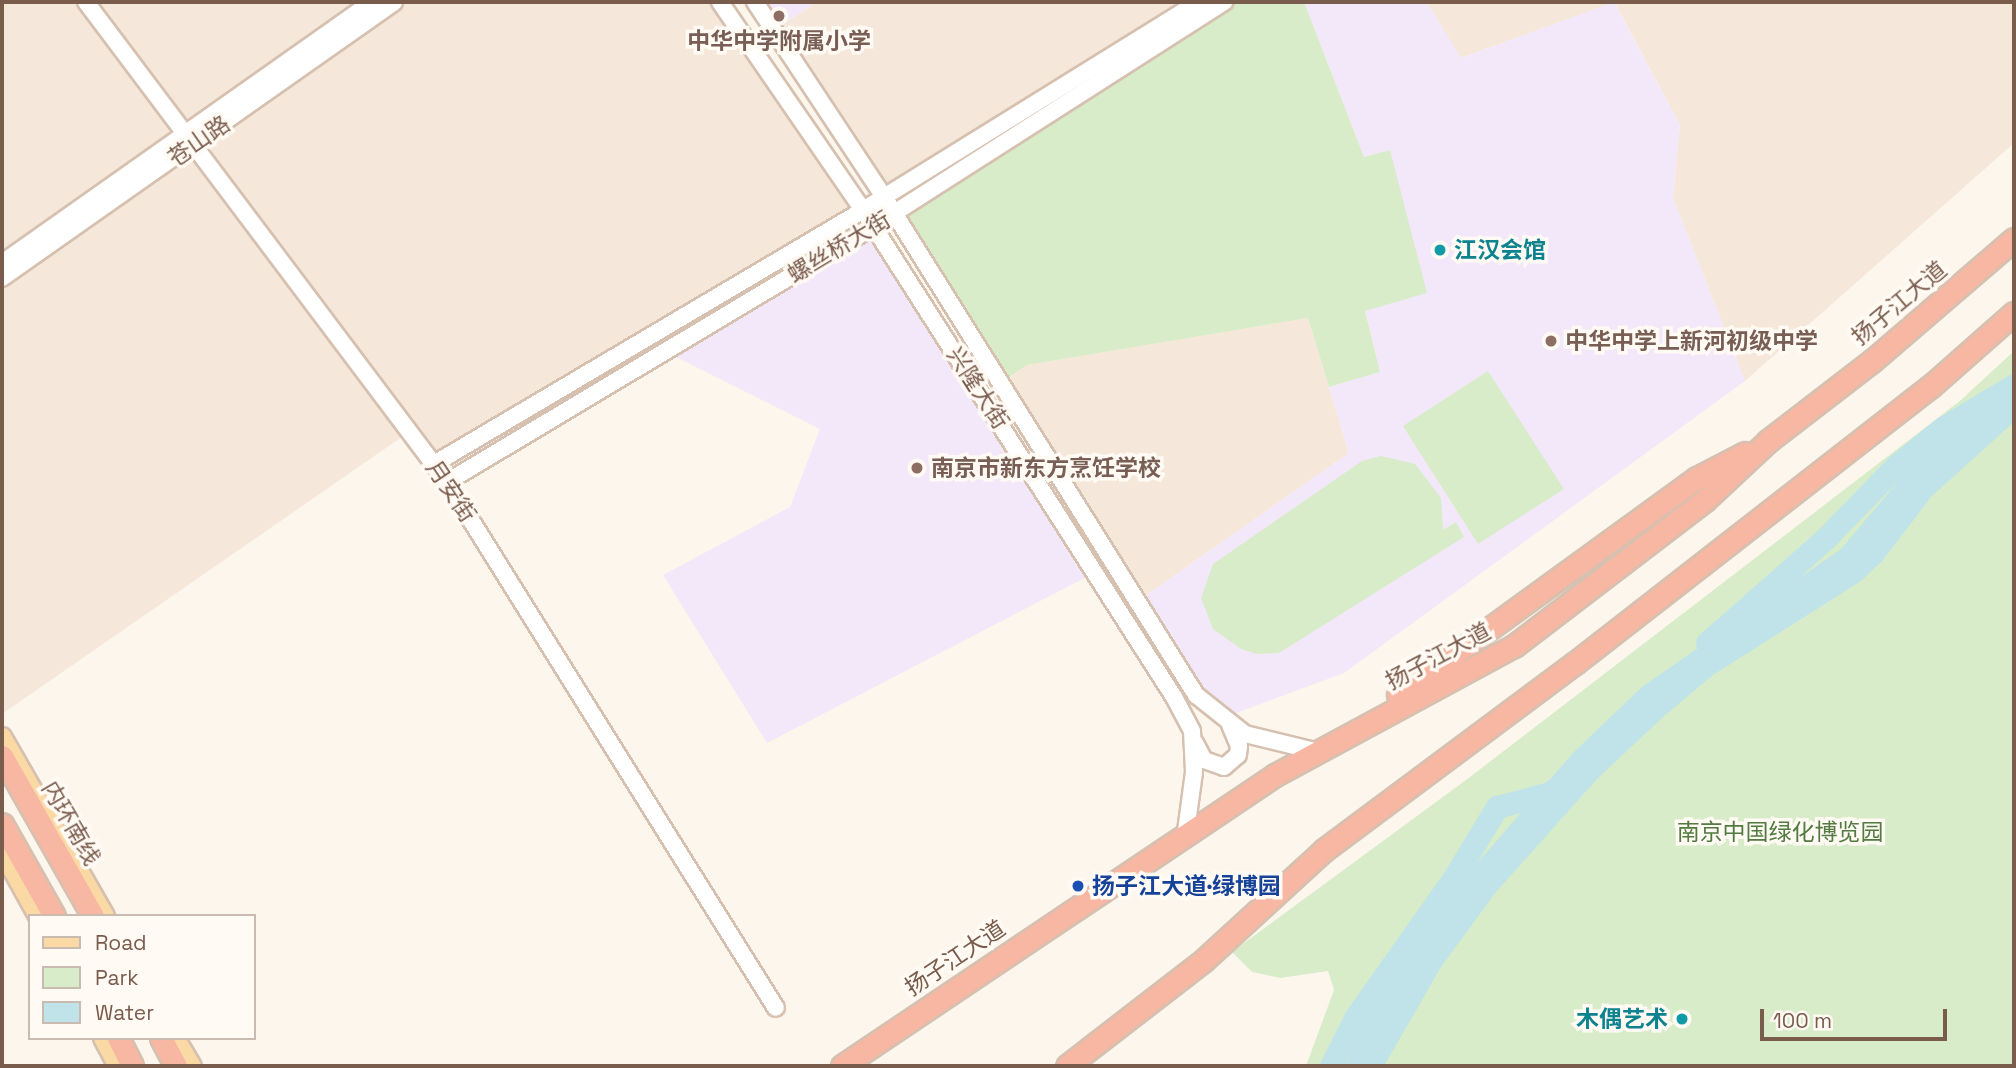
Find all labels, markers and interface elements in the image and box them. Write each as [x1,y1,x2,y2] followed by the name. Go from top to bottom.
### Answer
[771,8,787,24] marker: 中华中学附属小学
[687,27,871,55] place label: 中华中学附属小学
[163,110,235,172] street label: 苍山路
[783,206,895,288] street label: 螺丝桥大街
[1454,236,1546,264] place label: 江汉会馆
[1432,242,1448,258] marker: 江汉会馆
[1846,255,1952,351] street label: 扬子江大道
[1565,327,1818,355] place label: 中华中学上新河初级中学
[1543,333,1559,349] marker: 中华中学上新河初级中学
[941,342,1015,434] street label: 兴隆大街
[931,454,1161,482] place label: 南京市新东方烹饪学校
[420,455,482,527] street label: 月安街
[909,460,925,476] marker: 南京市新东方烹饪学校
[1381,617,1495,695] street label: 扬子江大道
[36,776,106,870] street label: 内环南线
[1677,818,1883,846] park label: 南京中国绿化博览园
[1092,872,1281,900] place label: 扬子江大道·绿博园
[1070,878,1086,894] marker: 扬子江大道·绿博园
[28,914,256,1040] legend
[900,914,1010,1002] street label: 扬子江大道
[95,929,147,956] text: Road
[95,964,139,991] text: Park
[1764,995,1951,1038] scale bar
[95,999,154,1026] text: Water
[1576,1005,1668,1033] place label: 木偶艺术
[1773,1007,1832,1034] text: 100 m
[1674,1011,1690,1027] marker: 木偶艺术

